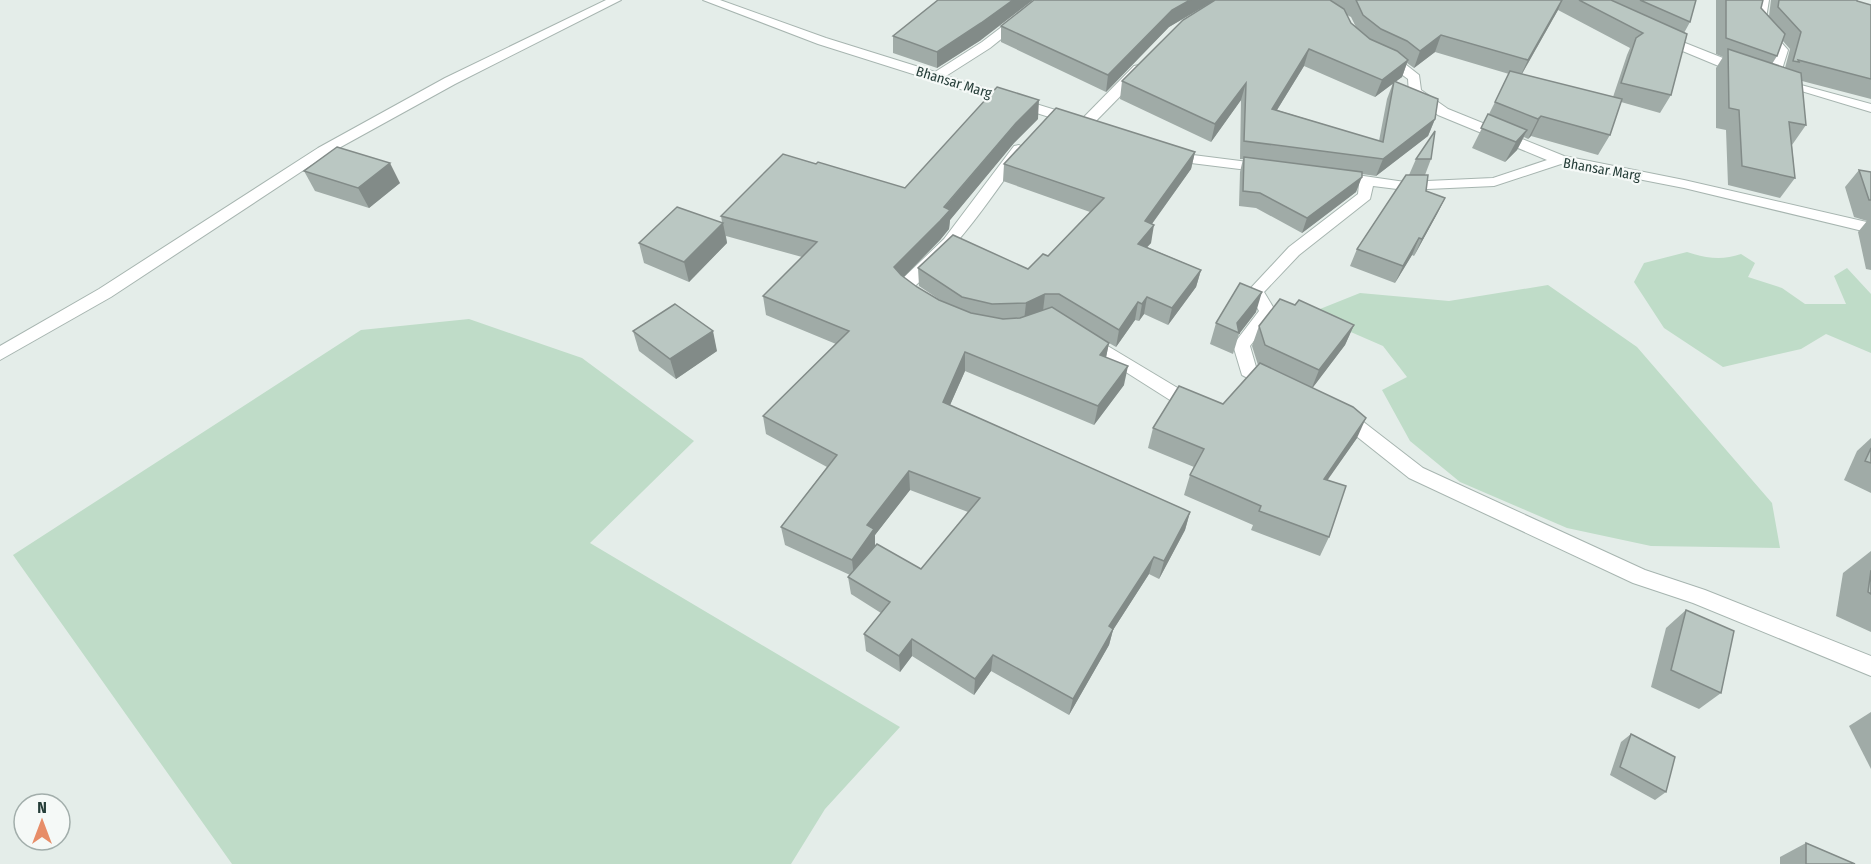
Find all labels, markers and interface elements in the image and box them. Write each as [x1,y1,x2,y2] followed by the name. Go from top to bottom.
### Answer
[914,63,994,102] street label: Bhansar Marg
[1562,154,1642,185] street label: Bhansar Marg
[12,792,72,852] north arrow
[37,798,47,817] text: N

